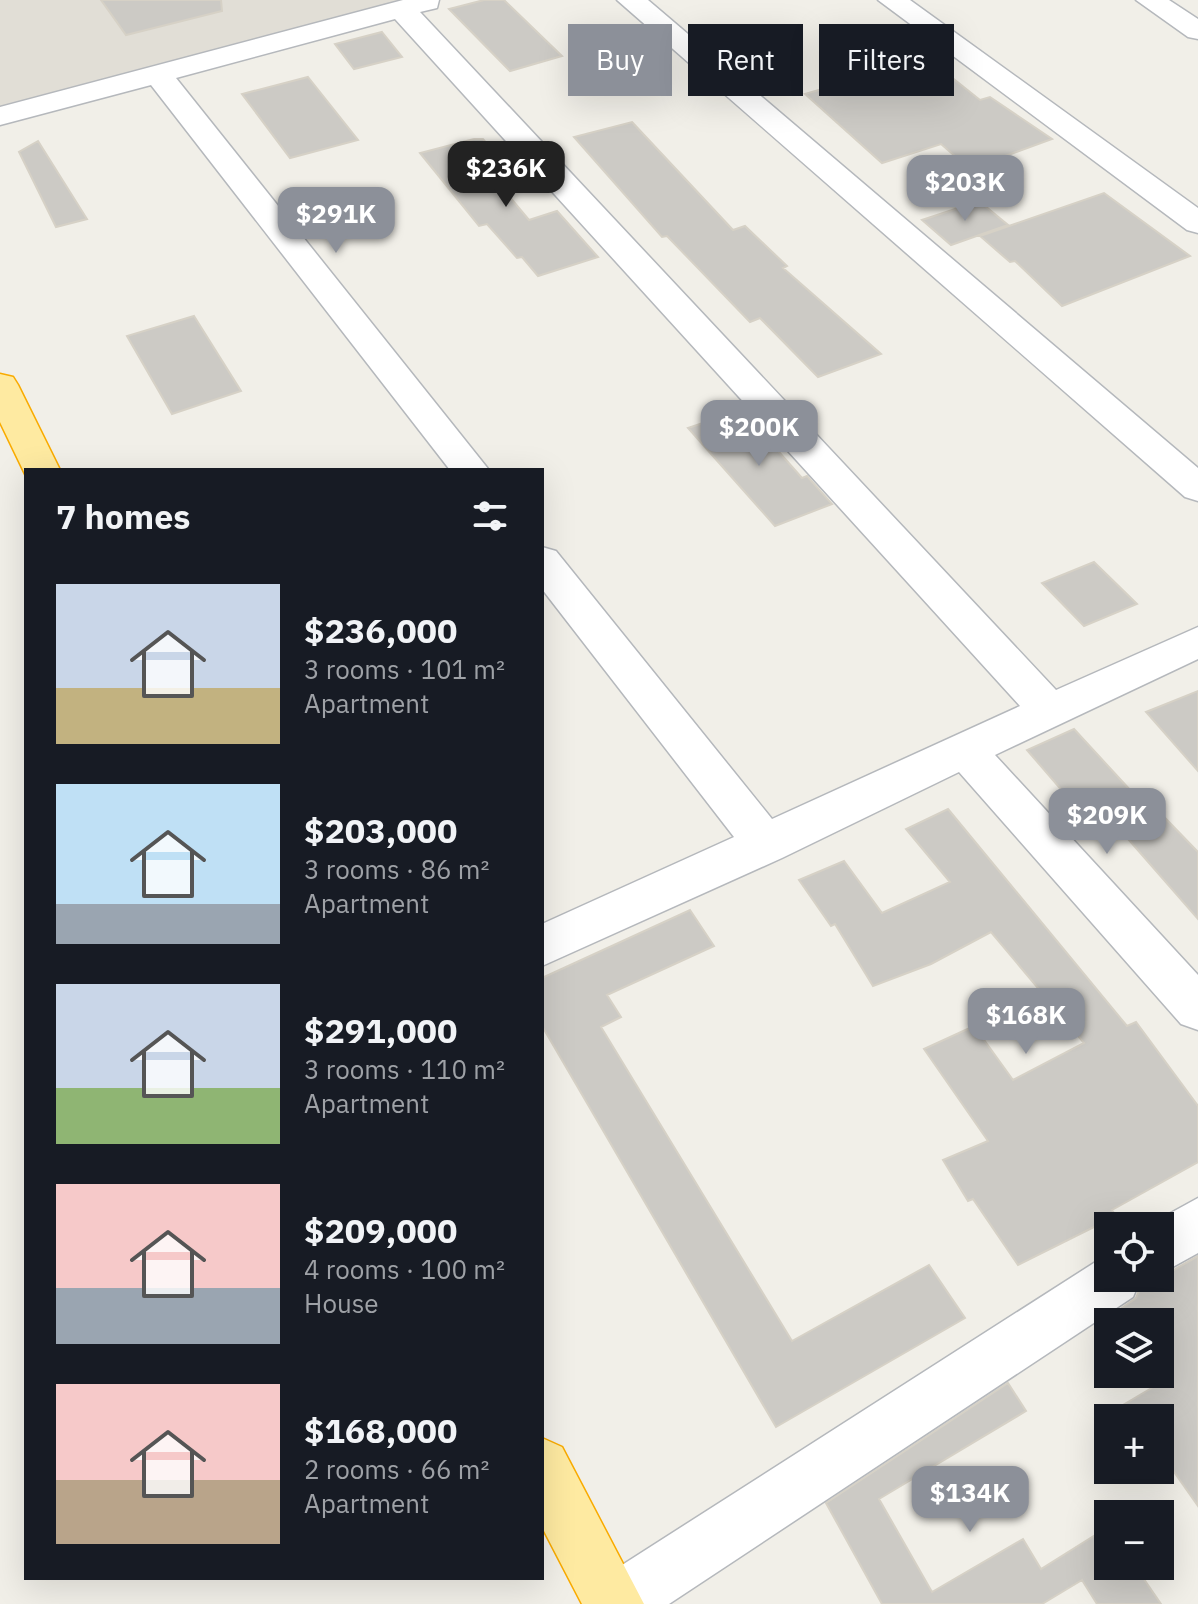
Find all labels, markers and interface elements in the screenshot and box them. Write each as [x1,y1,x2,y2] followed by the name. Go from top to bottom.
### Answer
[568,24,672,96] chip: Buy
[688,24,803,96] chip: Rent
[819,24,954,96] chip: Filters
[450,141,562,209] pin: $236K
[466,150,546,184] text: $236K
[909,155,1021,223] pin: $203K
[925,164,1005,198] text: $203K
[280,187,392,255] pin: $291K
[296,196,376,230] text: $291K
[703,400,815,468] pin: $200K
[719,409,799,443] text: $200K
[56,494,191,538] text: 7 homes
[468,494,512,538] icon: filters
[304,608,457,652] text: $236,000
[120,616,216,712] icon: home
[304,652,505,686] text: 3 rooms · 101 m²
[304,686,429,720] text: Apartment
[1051,788,1163,856] pin: $209K
[1067,797,1147,831] text: $209K
[304,808,457,852] text: $203,000
[120,816,216,912] icon: home
[304,852,489,886] text: 3 rooms · 86 m²
[304,886,429,920] text: Apartment
[970,988,1082,1056] pin: $168K
[986,997,1066,1031] text: $168K
[304,1008,457,1052] text: $291,000
[120,1016,216,1112] icon: home
[304,1052,505,1086] text: 3 rooms · 110 m²
[304,1086,429,1120] text: Apartment
[304,1208,457,1252] text: $209,000
[1094,1212,1174,1580] map controls
[1094,1212,1174,1292] button: locate
[120,1216,216,1312] icon: home
[304,1252,505,1286] text: 4 rooms · 100 m²
[304,1286,379,1320] text: House
[1094,1308,1174,1388] button: layers
[1094,1404,1174,1484] button: +
[304,1408,457,1452] text: $168,000
[120,1416,216,1512] icon: home
[304,1452,489,1486] text: 2 rooms · 66 m²
[914,1466,1026,1534] pin: $134K
[930,1475,1010,1509] text: $134K
[304,1486,429,1520] text: Apartment
[1094,1500,1174,1580] button: −

